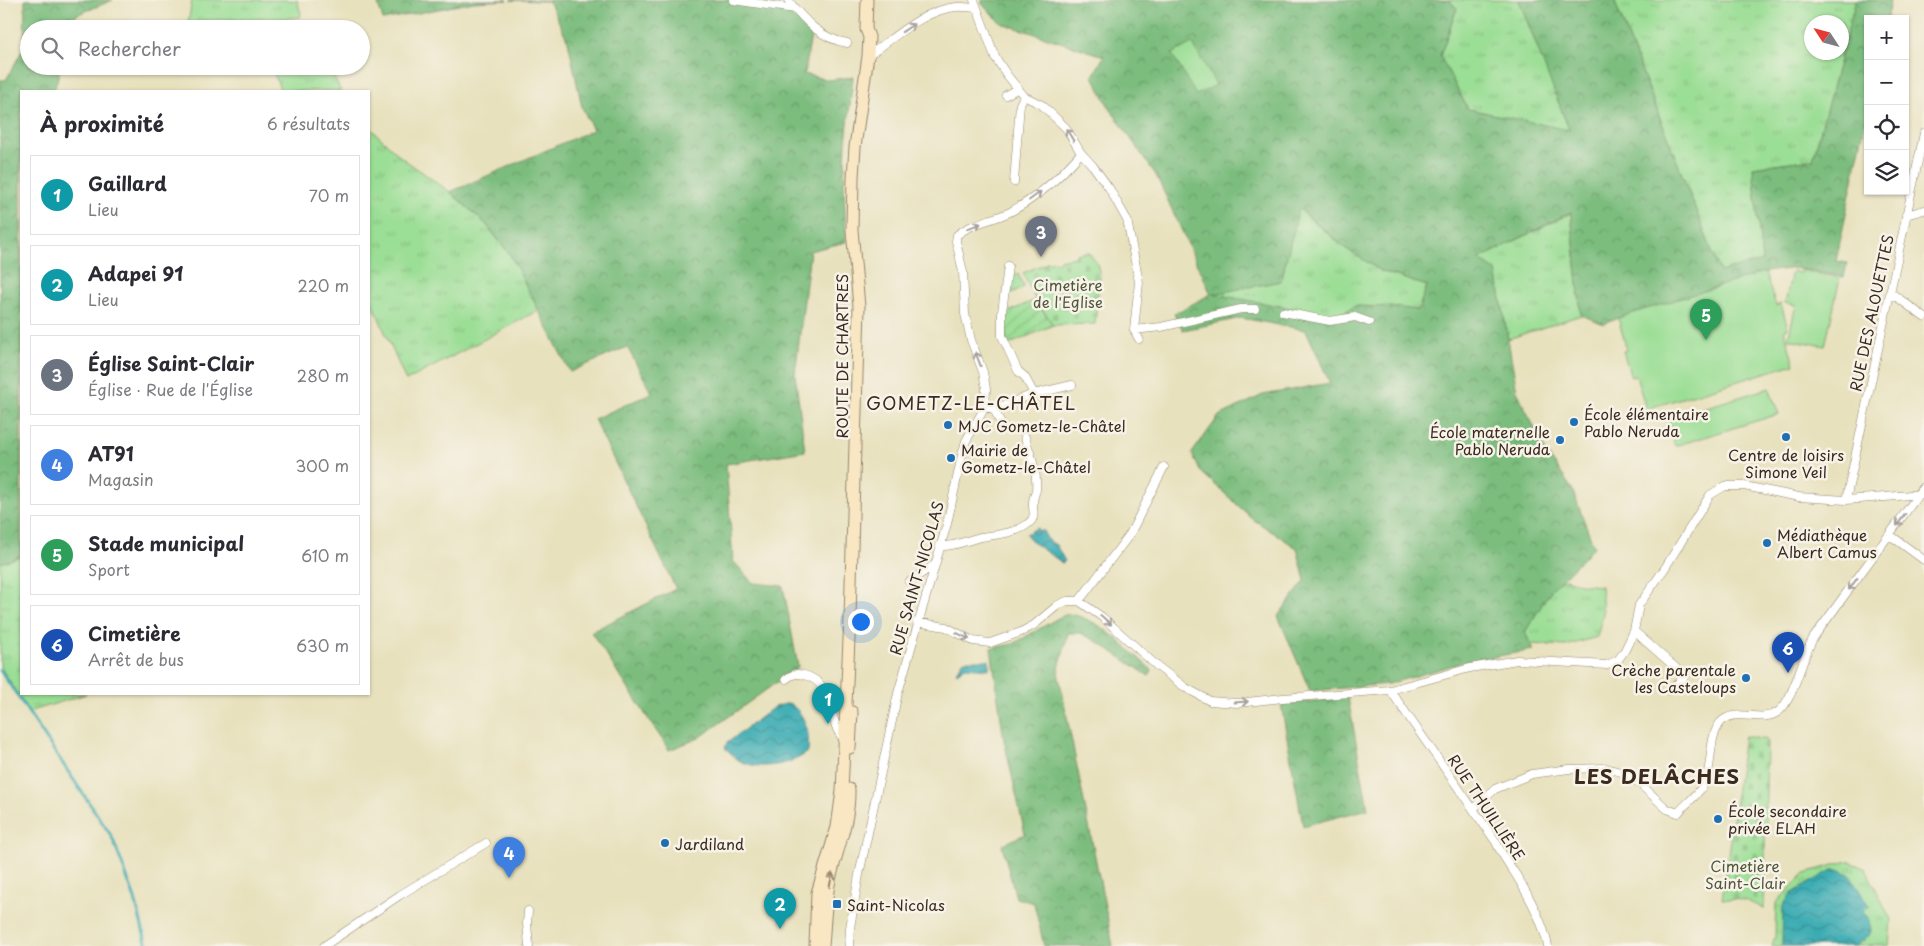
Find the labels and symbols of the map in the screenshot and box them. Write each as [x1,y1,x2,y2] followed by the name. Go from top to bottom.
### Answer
[1804,15,1849,60] north arrow
[901,23,915,33] one-way arrow
[1064,128,1074,142] one-way arrow
[1028,191,1042,201] one-way arrow
[1025,216,1057,257] pin: 3
[966,221,981,230] one-way arrow
[1843,232,1899,394] street label: RUE DES ALOUETTES
[830,273,853,439] street label: ROUTE DE CHARTRES
[1033,273,1103,313] park label: Cimetière de l'Eglise
[1690,299,1722,340] pin: 5
[973,352,982,367] one-way arrow
[866,389,1076,416] district label: GOMETZ-LE-CHÂTEL
[1584,402,1709,442] place label: École élémentaire Pablo Neruda
[958,414,1126,437] place label: MJC Gometz-le-Châtel
[1568,416,1580,428] marker: École élémentaire Pablo Neruda
[942,419,954,431] marker: MJC Gometz-le-Châtel
[1430,420,1551,460] place label: École maternelle Pablo Neruda
[1780,431,1792,443] marker: Centre de loisirs Simone Veil
[1554,434,1566,446] marker: École maternelle Pablo Neruda
[961,438,1091,478] place label: Mairie de Gometz-le-Châtel
[1728,443,1844,483] place label: Centre de loisirs Simone Veil
[945,452,957,464] marker: Mairie de Gometz-le-Châtel
[883,498,949,658] street label: RUE SAINT-NICOLAS
[1896,513,1906,527] one-way arrow
[1777,523,1877,563] place label: Médiathèque Albert Camus
[1761,537,1773,549] marker: Médiathèque Albert Camus
[1848,577,1858,591] one-way arrow
[848,609,874,635] your location
[1100,615,1113,626] one-way arrow
[956,631,971,641] one-way arrow
[1772,632,1804,673] pin: 6
[1611,658,1736,698] place label: Crèche parentale les Casteloups
[1740,672,1752,684] marker: Crèche parentale les Casteloups
[812,683,844,724] pin: 1
[1232,697,1248,707] one-way arrow
[1443,749,1531,865] street label: RUE THUILLIÈRE
[1574,761,1740,791] district label: LES DELÂCHES
[1728,799,1847,839] place label: École secondaire privée ELAH
[1712,813,1724,825] marker: École secondaire privée ELAH
[675,832,744,855] place label: Jardiland
[493,837,525,878] pin: 4
[659,837,671,849] marker: Jardiland
[1705,854,1785,894] park label: Cimetière Saint-Clair
[827,873,836,889] one-way arrow
[764,888,796,929] pin: 2
[847,893,945,916] place label: Saint-Nicolas
[831,898,843,910] marker: Saint-Nicolas

